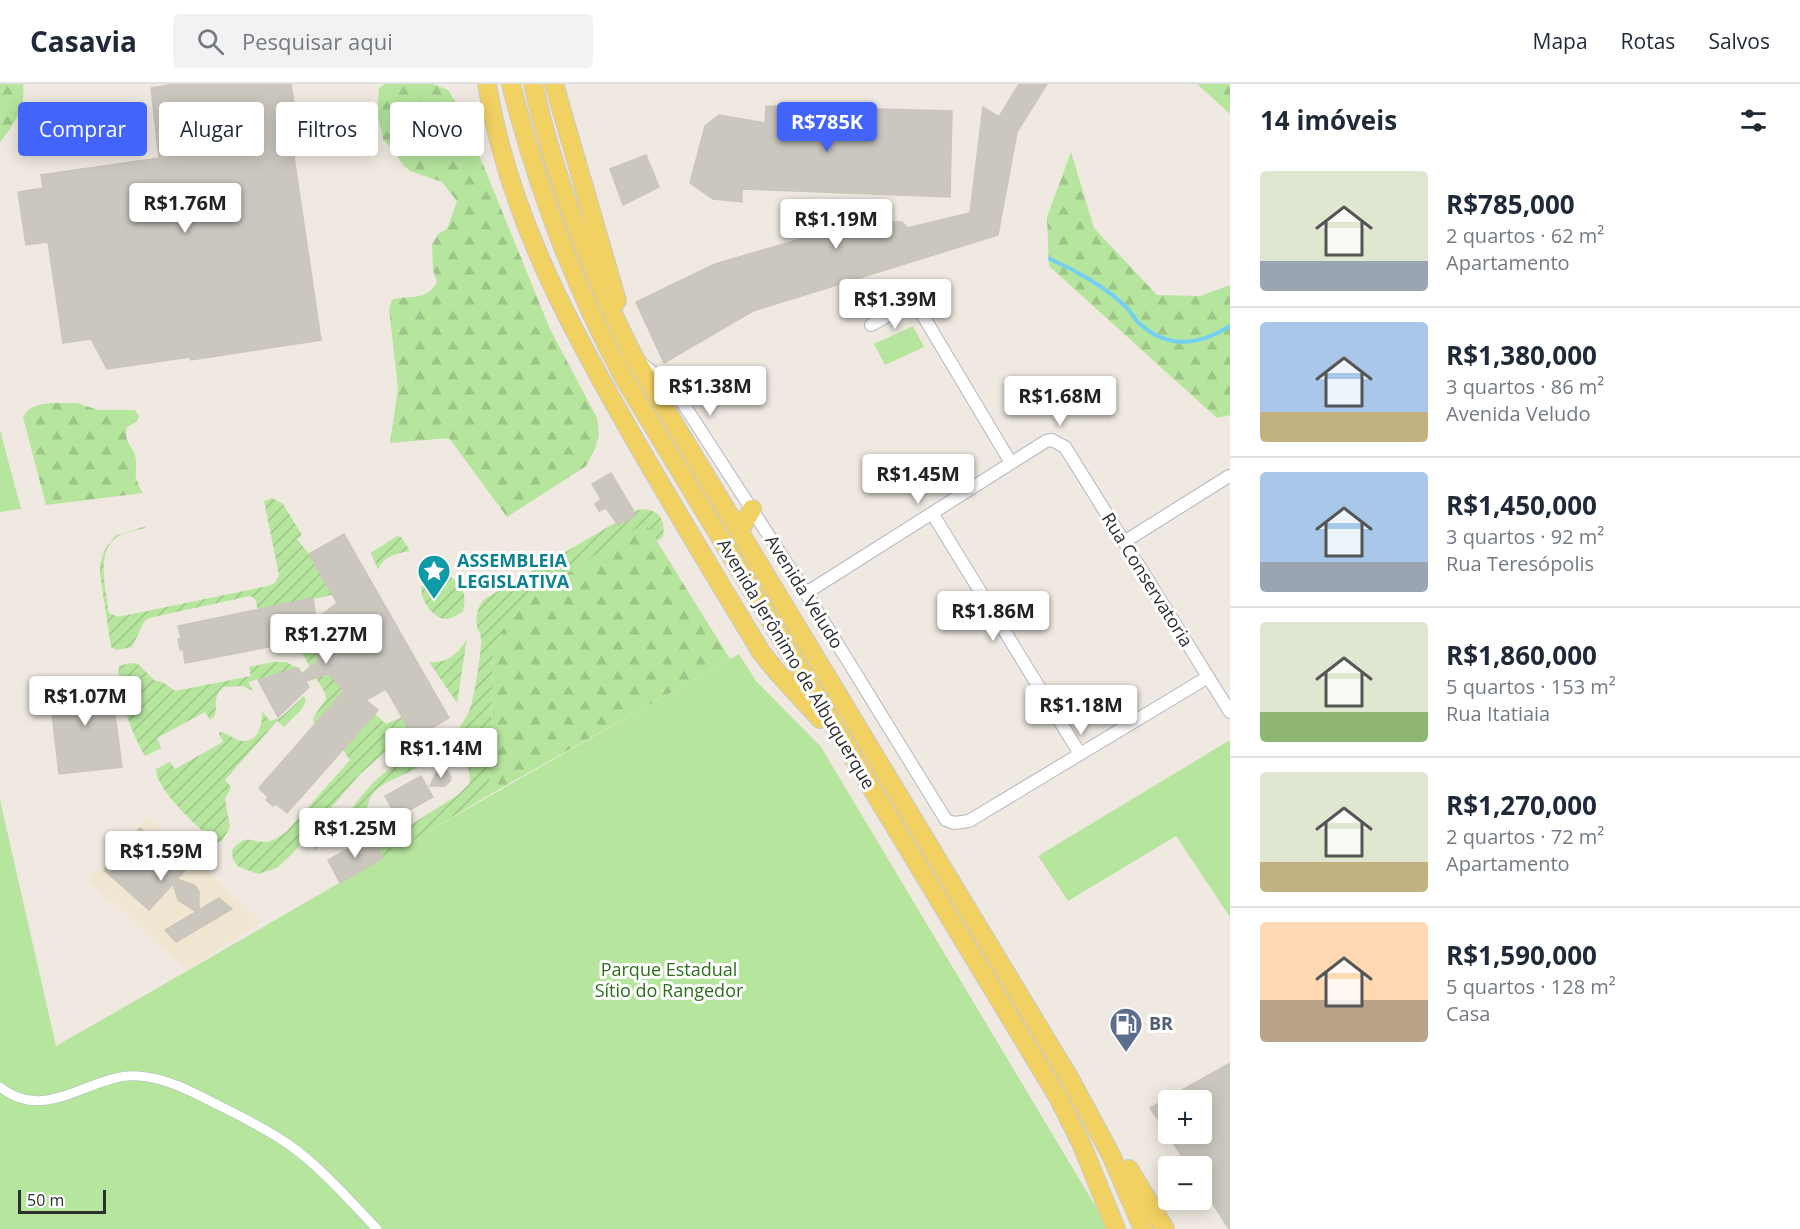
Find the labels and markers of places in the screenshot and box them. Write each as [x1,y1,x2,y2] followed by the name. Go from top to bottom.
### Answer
[778,102,876,153] pin: R$785K
[130,183,240,234] pin: R$1.76M
[781,199,891,250] pin: R$1.19M
[840,279,950,330] pin: R$1.39M
[655,366,765,417] pin: R$1.38M
[1005,376,1115,427] pin: R$1.68M
[863,454,973,505] pin: R$1.45M
[457,548,570,593] place label: ASSEMBLEIA LEGISLATIVA
[416,553,452,600] place icon: ASSEMBLEIA LEGISLATIVA
[938,591,1048,642] pin: R$1.86M
[271,614,381,665] pin: R$1.27M
[30,676,140,727] pin: R$1.07M
[1026,685,1136,736] pin: R$1.18M
[386,728,496,779] pin: R$1.14M
[300,808,410,859] pin: R$1.25M
[106,831,216,882] pin: R$1.59M
[1108,1006,1144,1053] fuel station icon: BR
[1149,1011,1173,1035] place label: BR

